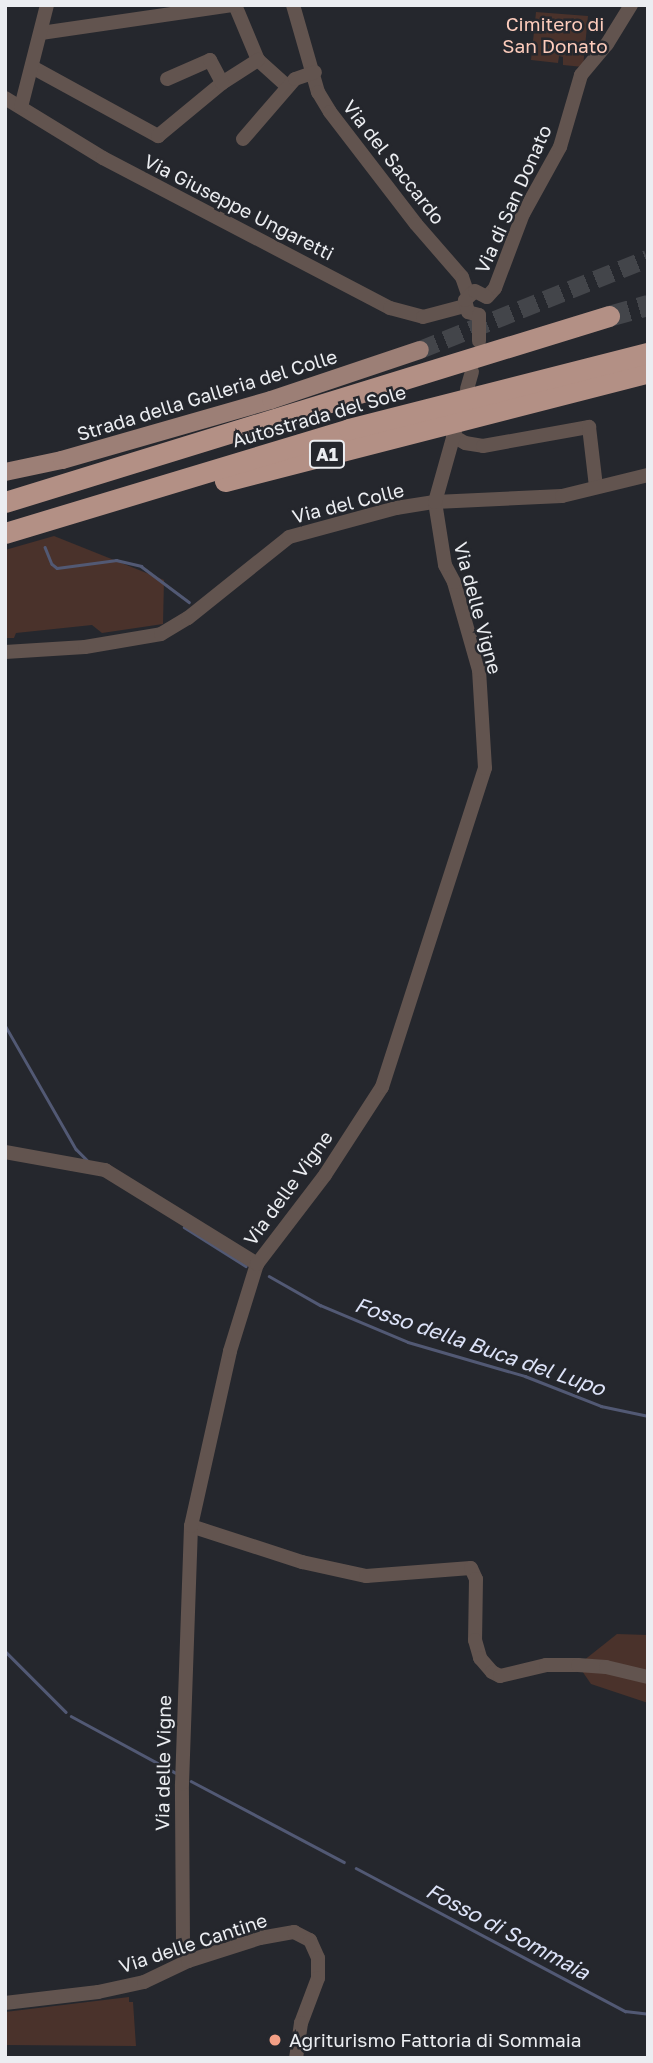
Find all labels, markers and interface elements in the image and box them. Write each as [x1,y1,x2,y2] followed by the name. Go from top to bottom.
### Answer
[502,13,608,57] park label: Cimitero di San Donato
[338,95,450,229] street label: Via del Saccardo
[470,121,556,277] street label: Via di San Donato
[140,149,338,265] street label: Via Giuseppe Ungaretti
[74,345,340,445] street label: Strada della Galleria del Colle
[230,380,408,452] street label: Autostrada del Sole
[308,440,346,468] road number: A1
[290,478,406,528] street label: Via del Colle
[449,539,507,677] street label: Via delle Vigne
[239,1126,337,1250] street label: Via delle Vigne
[352,1291,608,1401] water label: Fosso della Buca del Lupo
[150,1695,176,1831] street label: Via delle Vigne
[422,1877,594,1985] water label: Fosso di Sommaia
[116,1908,270,1978] street label: Via delle Cantine
[289,2029,582,2051] place label: Agriturismo Fattoria di Sommaia
[267,2032,283,2048] marker: Agriturismo Fattoria di Sommaia

